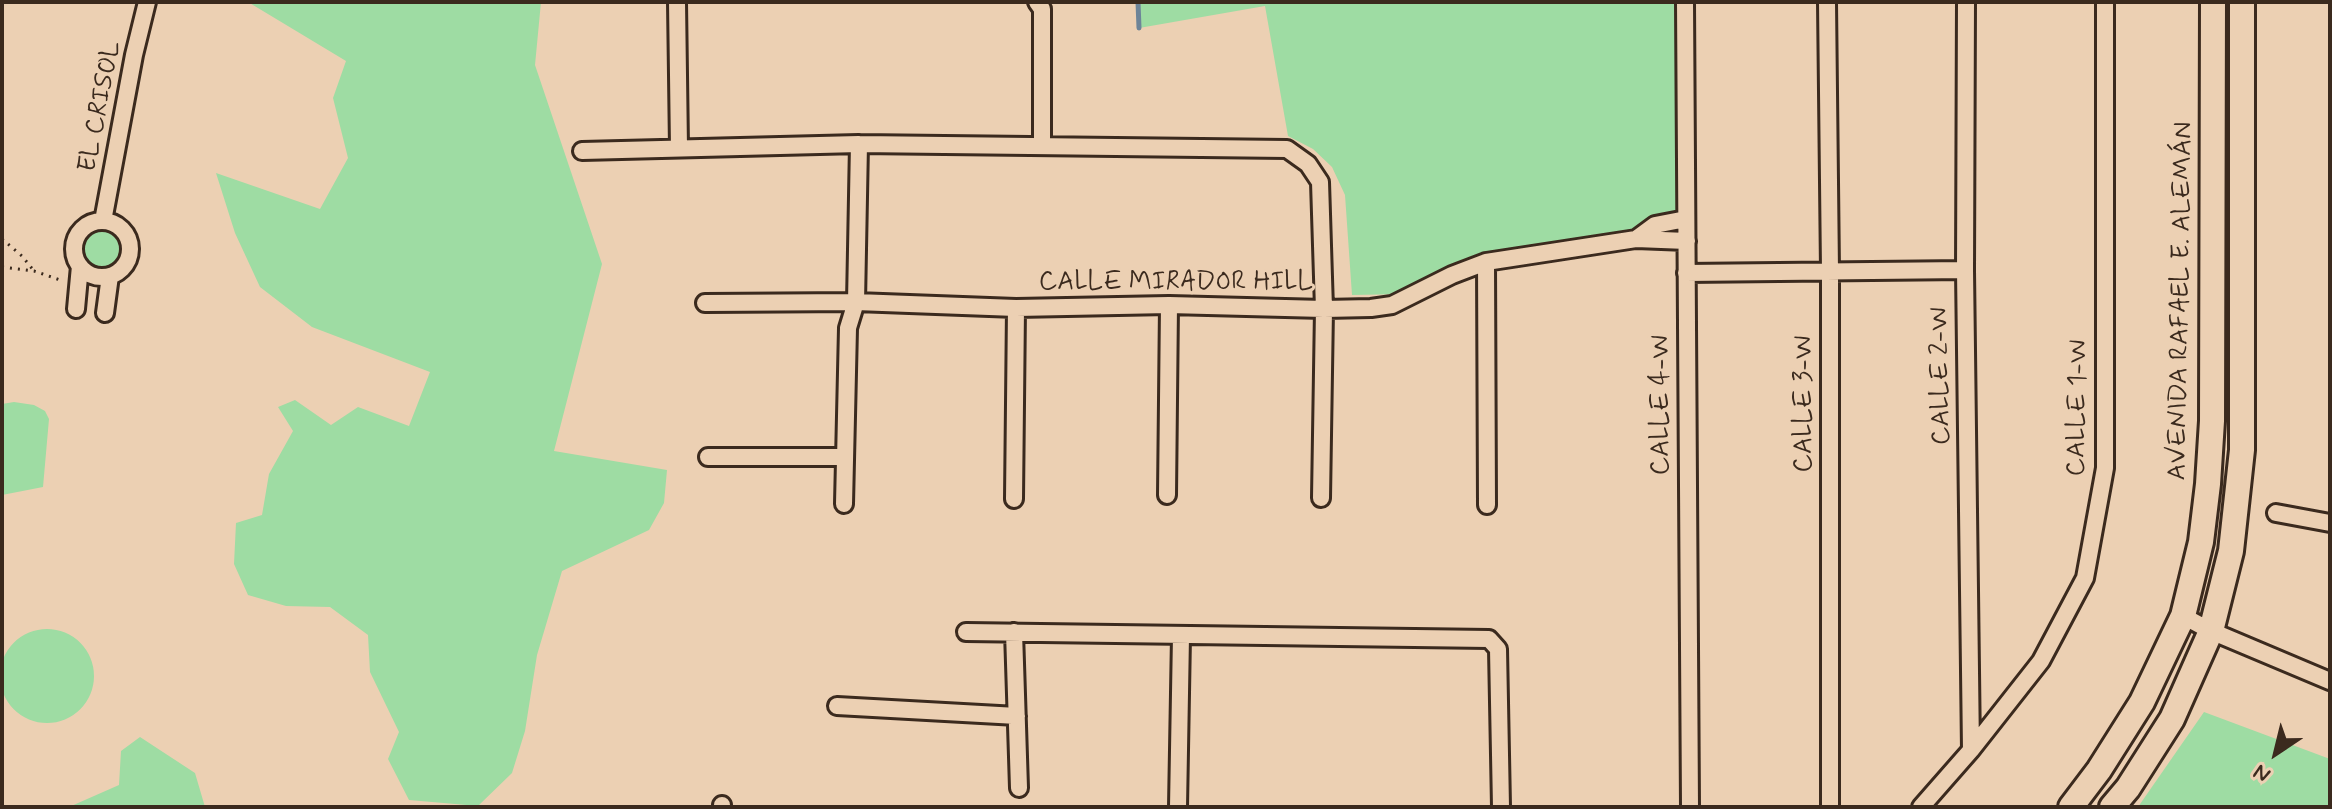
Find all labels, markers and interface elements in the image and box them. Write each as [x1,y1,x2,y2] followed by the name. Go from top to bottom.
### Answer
[73,39,129,175] street label: EL CRISOL
[2163,121,2201,481] street label: AVENIDA RAFAEL E. ALEMÁN
[1039,268,1313,300] street label: CALLE MIRADOR HILL
[1925,307,1959,445] street label: CALLE 2-W
[1647,335,1679,475] street label: CALLE 4-W
[1790,336,1822,472] street label: CALLE 3-W
[2062,339,2096,477] street label: CALLE 1-W
[2236,713,2316,793] north arrow
[2248,757,2276,788] text: N

